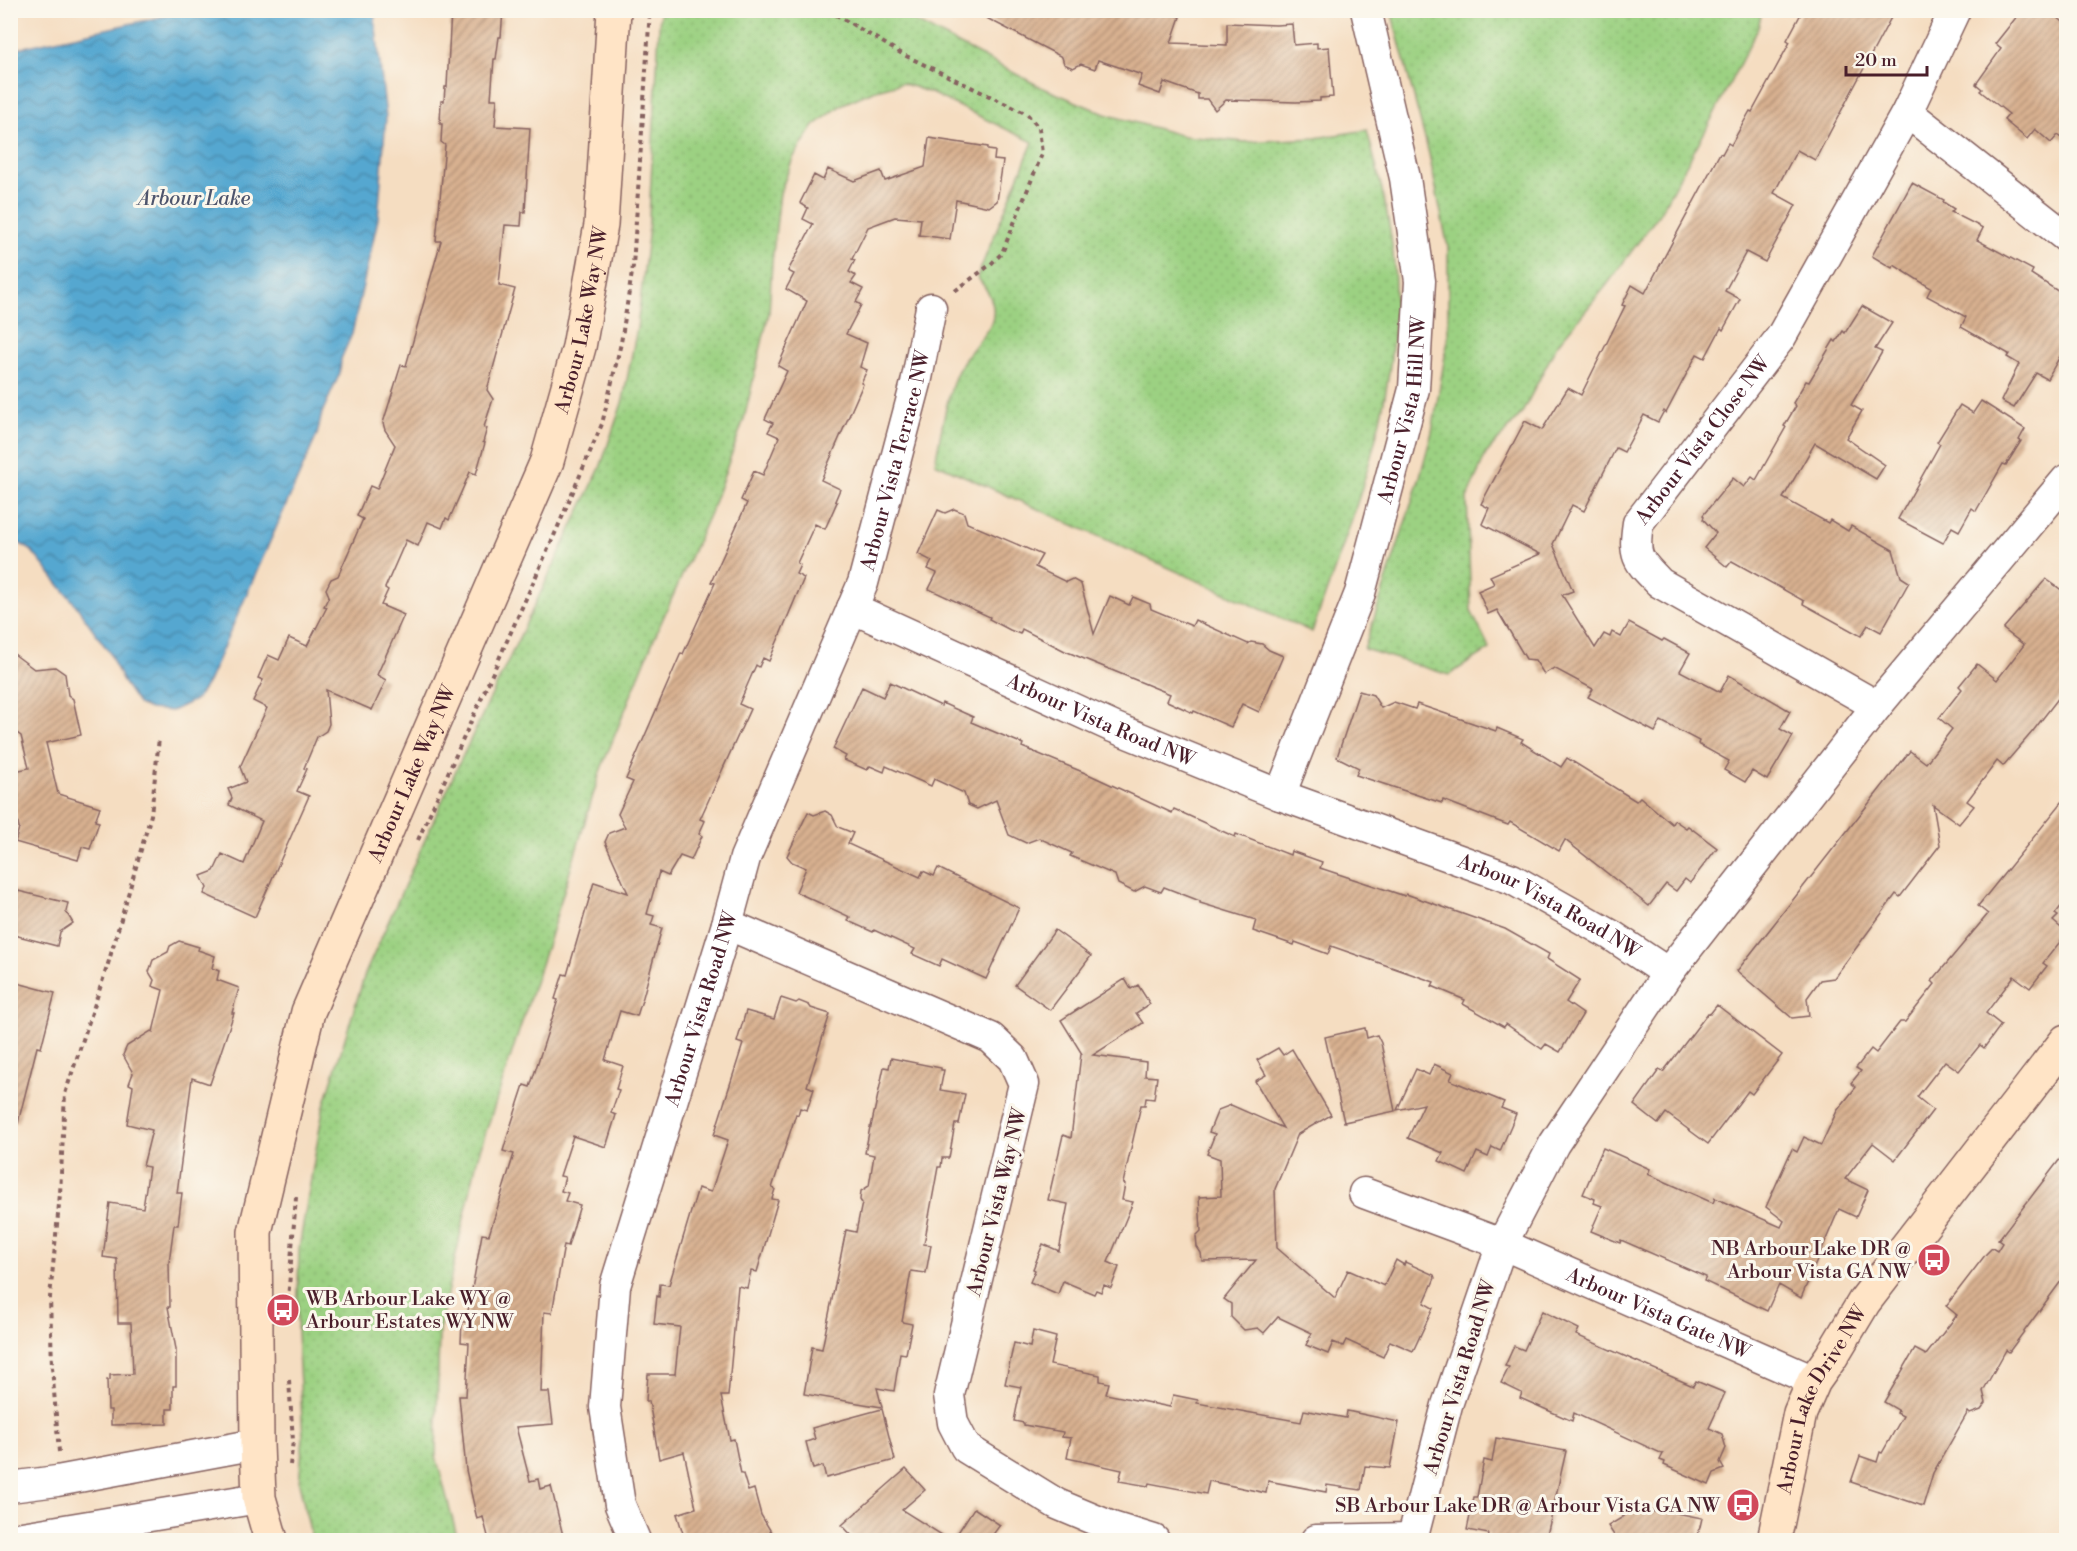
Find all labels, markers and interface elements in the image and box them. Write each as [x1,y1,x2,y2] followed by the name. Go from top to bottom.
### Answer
[1846,39,1927,77] scale bar
[1855,49,1897,72] text: 20 m
[136,186,251,212] water label: Arbour Lake
[550,224,615,418] street label: Arbour Lake Way NW
[1373,314,1432,507] street label: Arbour Vista Hill NW
[856,347,936,575] street label: Arbour Vista Terrace NW
[1630,350,1777,531] street label: Arbour Vista Close NW
[1001,669,1199,773] street label: Arbour Vista Road NW
[363,681,463,867] street label: Arbour Lake Way NW
[1453,849,1645,965] street label: Arbour Vista Road NW
[660,908,744,1111] street label: Arbour Vista Road NW
[962,1105,1033,1300] street label: Arbour Vista Way NW
[1711,1237,1912,1285] place label: NB Arbour Lake DR @ Arbour Vista GA NW
[1916,1242,1952,1278] bus stop icon: NB Arbour Lake DR @ Arbour Vista GA NW
[1561,1262,1755,1366] street label: Arbour Vista Gate NW
[1419,1276,1502,1479] street label: Arbour Vista Road NW
[305,1287,514,1335] place label: WB Arbour Lake WY @ Arbour Estates WY NW
[265,1292,301,1328] bus stop icon: WB Arbour Lake WY @ Arbour Estates WY NW
[1773,1300,1874,1497] street label: Arbour Lake Drive NW
[1725,1487,1761,1523] bus stop icon: SB Arbour Lake DR @ Arbour Vista GA NW
[1335,1494,1721,1519] place label: SB Arbour Lake DR @ Arbour Vista GA NW

